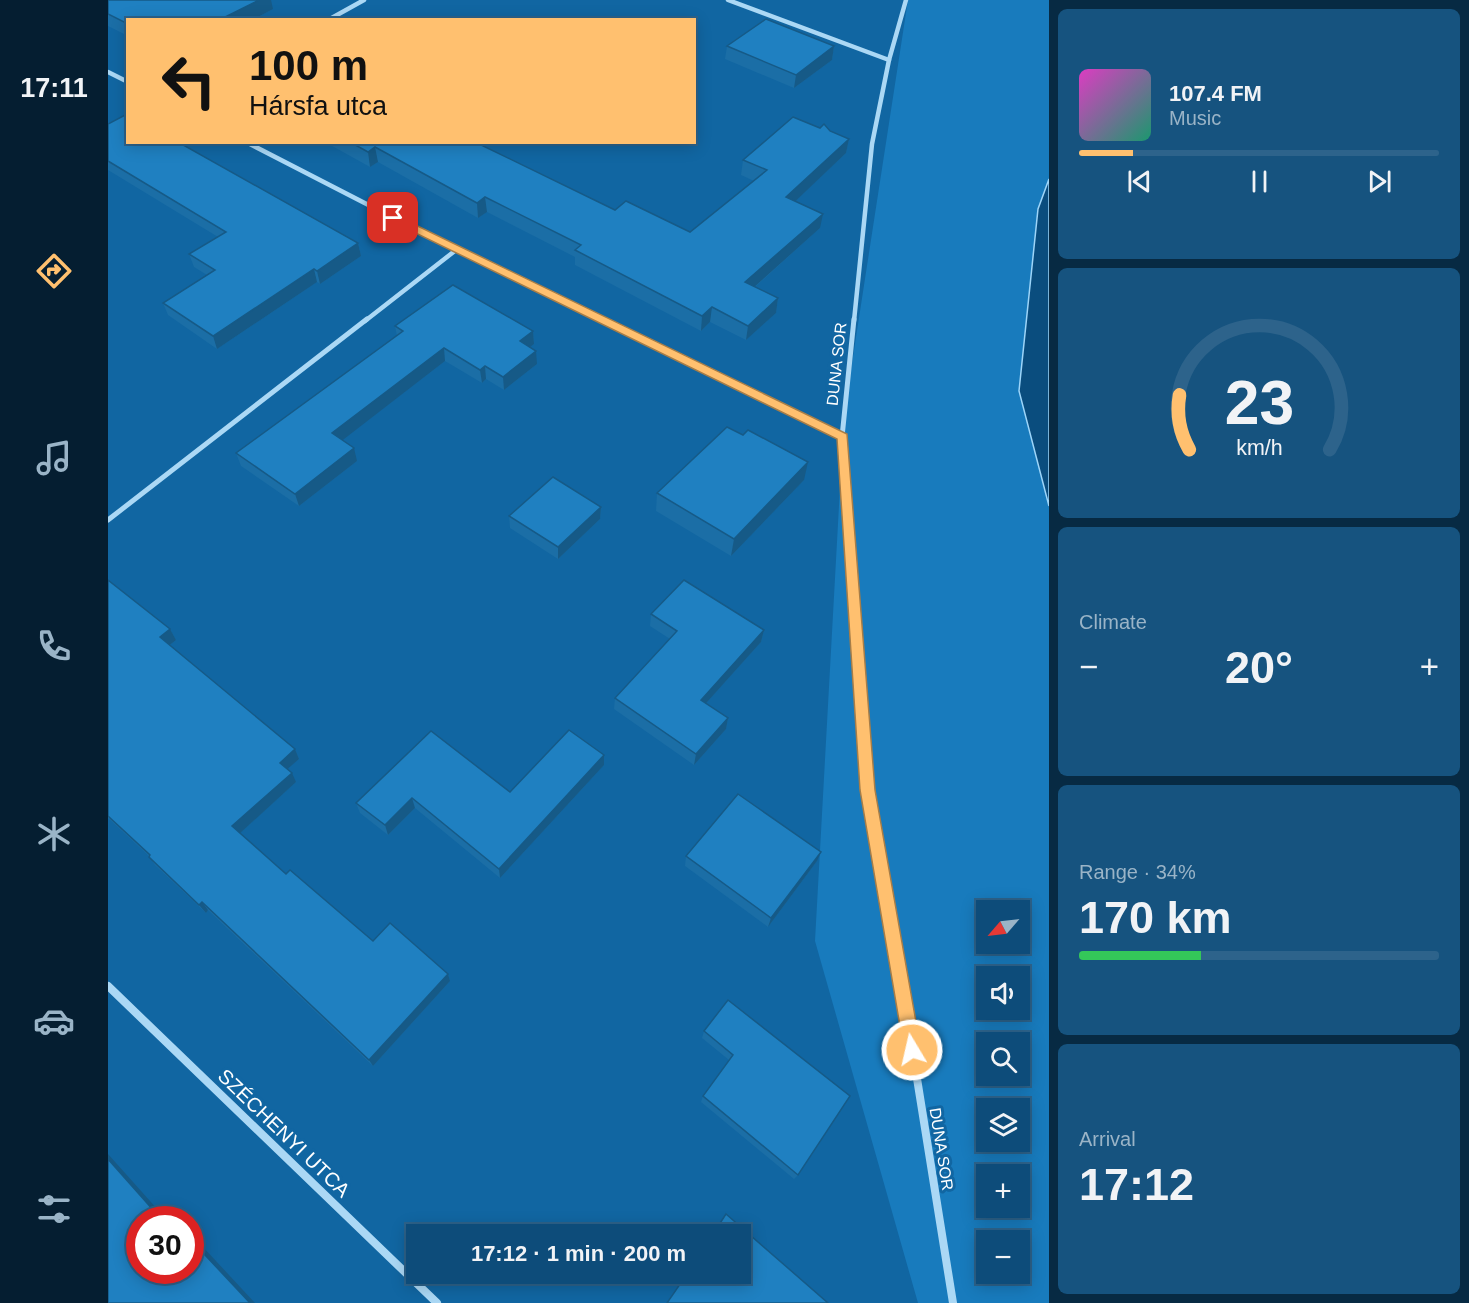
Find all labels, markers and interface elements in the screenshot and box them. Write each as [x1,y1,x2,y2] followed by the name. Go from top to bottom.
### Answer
[150,42,228,120] icon: left
[249,42,368,89] text: 100 m
[20,73,88,103] text: 17:11
[1169,81,1262,106] text: 107.4 FM
[249,91,387,121] text: Hársfa utca
[1169,107,1221,129] text: Music
[1123,165,1156,198] icon: previous
[1243,165,1276,198] icon: pause
[1363,165,1396,198] icon: next
[367,192,418,243] pin
[376,201,409,234] icon: arrive
[33,250,75,292] icon: directions
[824,322,849,407] street label: DUNA SOR
[1224,368,1294,437] text: 23
[1236,436,1282,460] text: km/h
[33,437,75,479] icon: music
[1079,611,1147,633] text: Climate
[33,625,75,667] icon: phone
[1225,642,1293,693] text: 20°
[1079,648,1098,685] text: −
[1420,648,1439,685] text: +
[33,813,75,855] icon: climate
[1079,861,1196,883] text: Range · 34%
[1079,892,1232,943] text: 170 km
[976,900,1030,954] north arrow
[976,900,1030,1284] map controls
[976,966,1030,1020] button: sound
[33,1000,75,1042] icon: car
[880,1018,944,1082] position arrow
[976,1032,1030,1086] button: search
[214,1064,355,1202] street label: SZÉCHENYI UTCA
[976,1098,1030,1152] button: layers
[927,1106,956,1192] street label: DUNA SOR
[1079,1128,1136,1150] text: Arrival
[1079,1159,1194,1210] text: 17:12
[976,1164,1030,1218] button: +
[33,1188,75,1230] icon: filters
[126,1206,204,1284] speed limit sign: 30
[976,1230,1030,1284] button: −
[471,1241,686,1266] text: 17:12 · 1 min · 200 m

